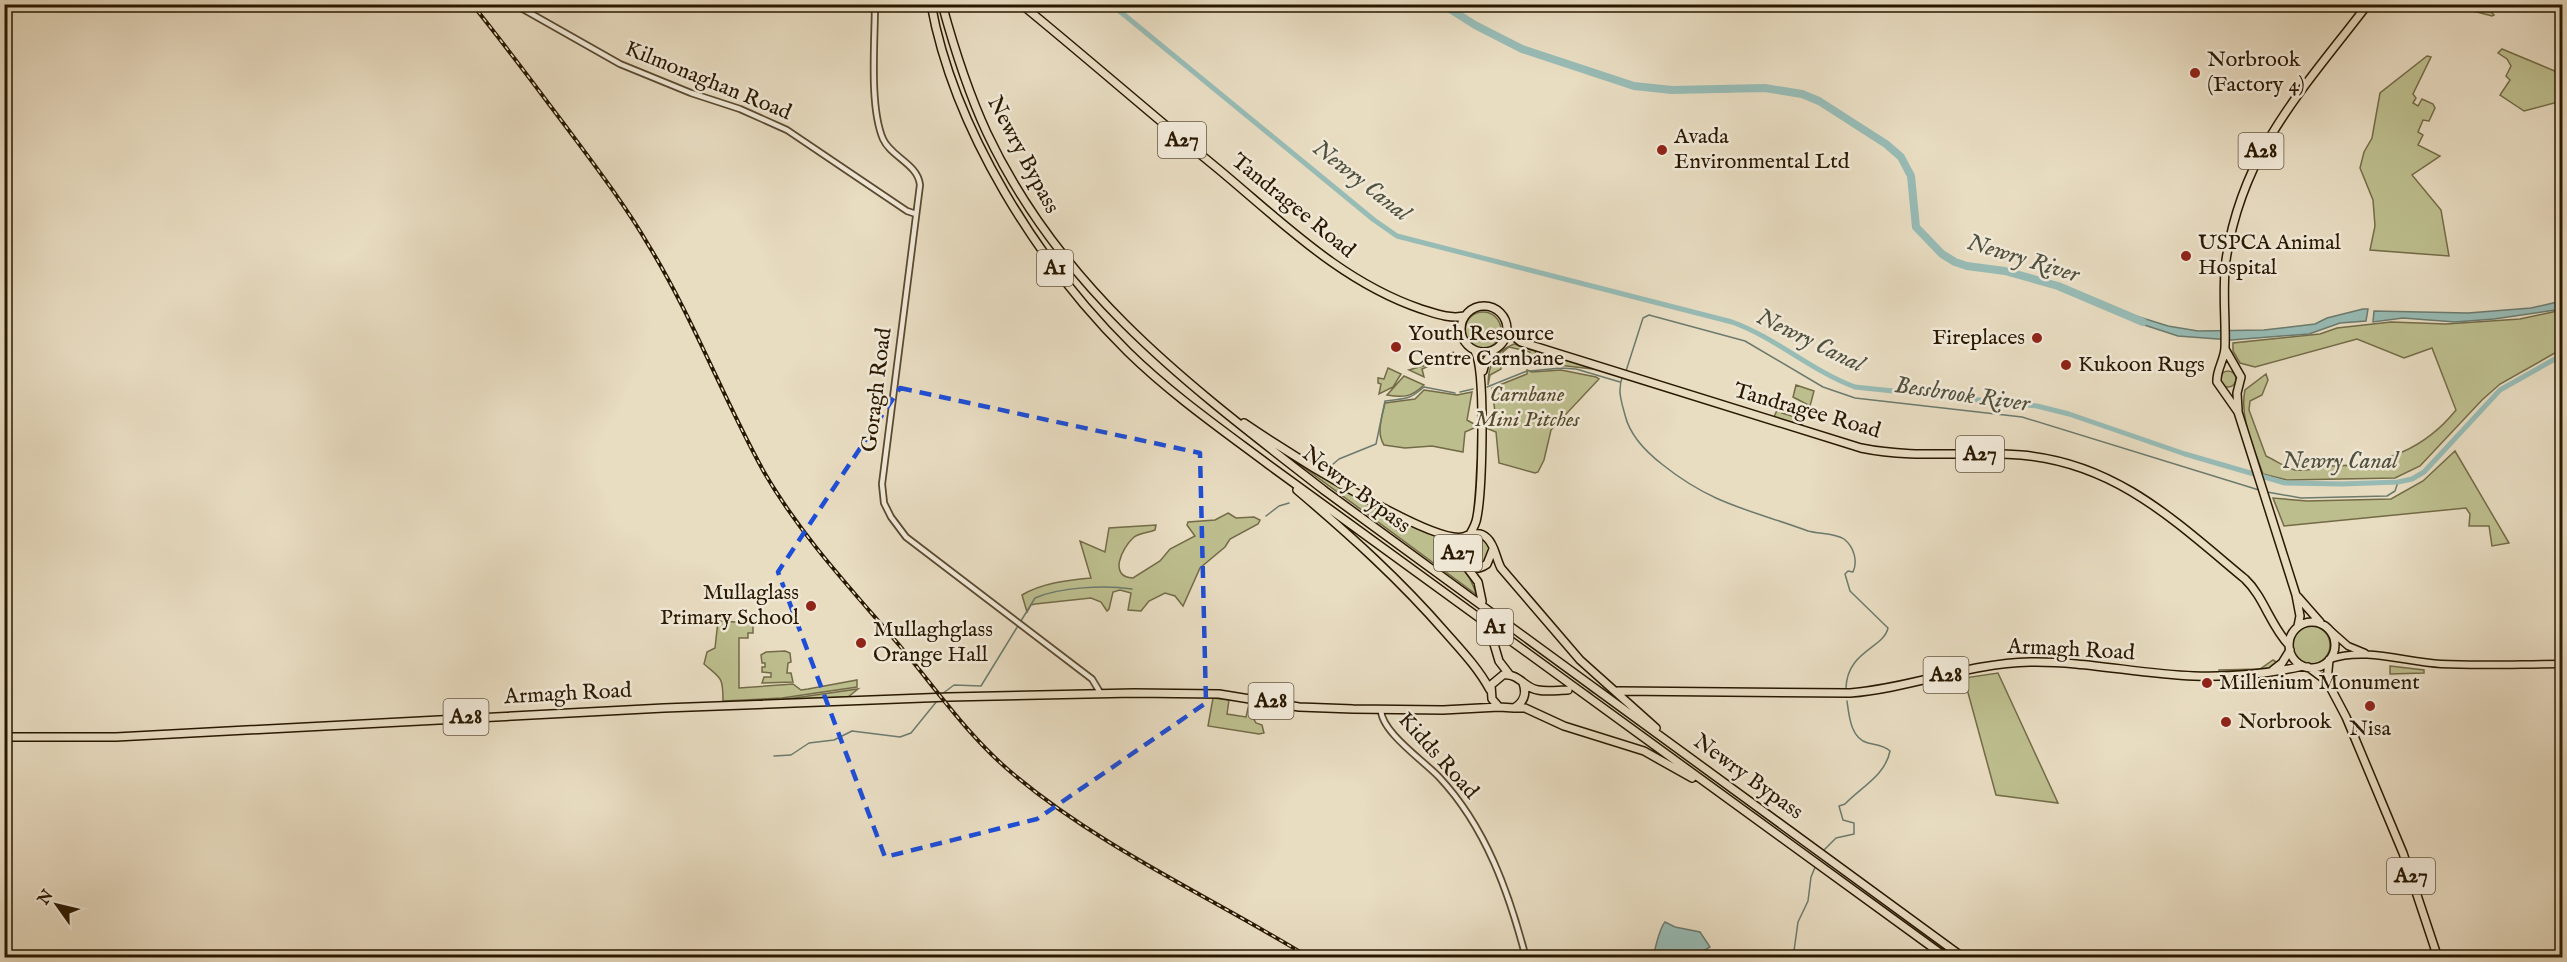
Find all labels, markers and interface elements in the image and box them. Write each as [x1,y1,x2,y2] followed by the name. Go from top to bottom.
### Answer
[621,35,796,127] street label: Kilmonaghan Road
[2207,46,2305,99] place label: Norbrook (Factory 4)
[2188,66,2202,80] marker: Norbrook (Factory 4)
[980,91,1066,219] street label: Newry Bypass
[1158,122,1206,158] road number: A27
[1673,123,1850,176] place label: Avada Environmental Ltd
[1306,133,1418,230] water label: Newry Canal
[2238,133,2284,169] road number: A28
[1655,143,1669,157] marker: Avada Environmental Ltd
[1225,147,1361,265] street label: Tandragee Road
[1963,227,2085,291] water label: Newry River
[2198,229,2341,282] place label: USPCA Animal Hospital
[2179,249,2193,263] marker: USPCA Animal Hospital
[1037,250,1073,286] road number: A1
[1751,302,1871,381] water label: Newry Canal
[1408,320,1564,373] place label: Youth Resource Centre Carnbane
[1932,324,2025,352] place label: Fireplaces
[855,326,899,454] street label: Goragh Road
[2030,331,2044,345] marker: Fireplaces
[1389,340,1403,354] marker: Youth Resource Centre Carnbane
[2078,351,2205,379] place label: Kukoon Rugs
[2059,358,2073,372] marker: Kukoon Rugs
[1892,370,2033,420] water label: Bessbrook River
[1730,377,1884,445] street label: Tandragee Road
[1474,381,1580,434] park label: Carnbane Mini Pitches
[1956,436,2004,472] road number: A27
[1296,440,1416,540] street label: Newry Bypass
[2282,446,2400,477] water label: Newry Canal
[1434,535,1482,571] road number: A27
[660,579,799,632] place label: Mullaglass Primary School
[804,599,818,613] marker: Mullaglass Primary School
[1477,609,1513,645] road number: A1
[873,616,993,669] place label: Mullaghglass Orange Hall
[2006,633,2136,667] street label: Armagh Road
[854,636,868,650] marker: Mullaghglass Orange Hall
[1924,657,1968,693] road number: A28
[2219,669,2420,697] place label: Millenium Monument
[2200,676,2214,690] marker: Millenium Monument
[503,677,633,711] street label: Armagh Road
[1248,683,1294,719] road number: A28
[444,699,488,735] road number: A28
[2363,699,2377,713] marker: Nisa
[1392,707,1485,805] street label: Kidds Road
[2238,708,2332,736] place label: Norbrook
[2219,715,2233,729] marker: Norbrook
[2349,715,2391,743] place label: Nisa
[1688,728,1808,826] street label: Newry Bypass
[2387,858,2435,894] road number: A27
[27,875,87,935] north arrow
[34,886,58,910] text: N

